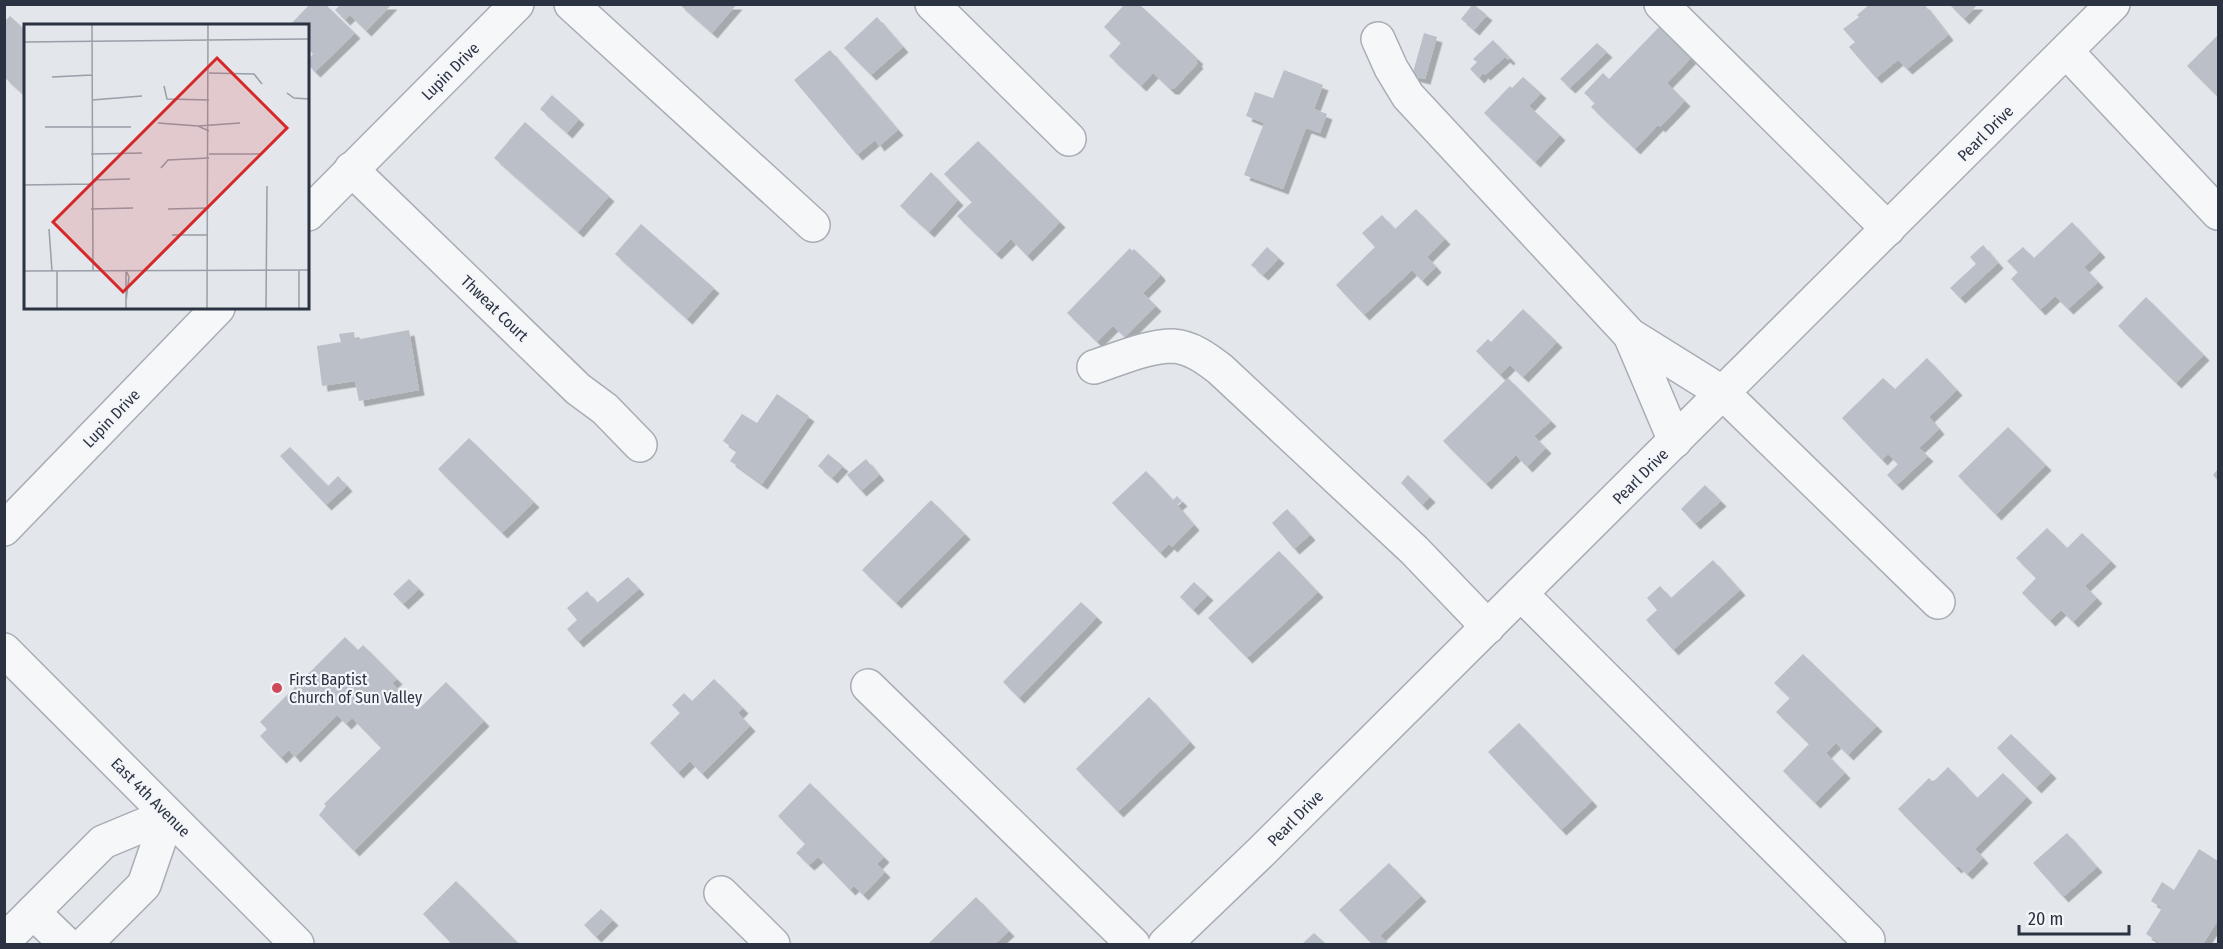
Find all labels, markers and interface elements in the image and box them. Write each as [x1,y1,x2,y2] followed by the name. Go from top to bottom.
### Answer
[24,24,309,309] inset map
[418,38,483,104] street label: Lupin Drive
[1954,101,2017,165] street label: Pearl Drive
[457,272,533,346] street label: Thweat Court
[79,385,144,452] street label: Lupin Drive
[1609,444,1672,508] street label: Pearl Drive
[289,670,423,707] place label: First Baptist Church of Sun Valley
[270,681,284,695] marker: First Baptist Church of Sun Valley
[107,754,194,841] street label: East 4th Avenue
[1264,786,1327,850] street label: Pearl Drive
[2019,898,2128,936] scale bar
[2028,908,2063,930] text: 20 m

